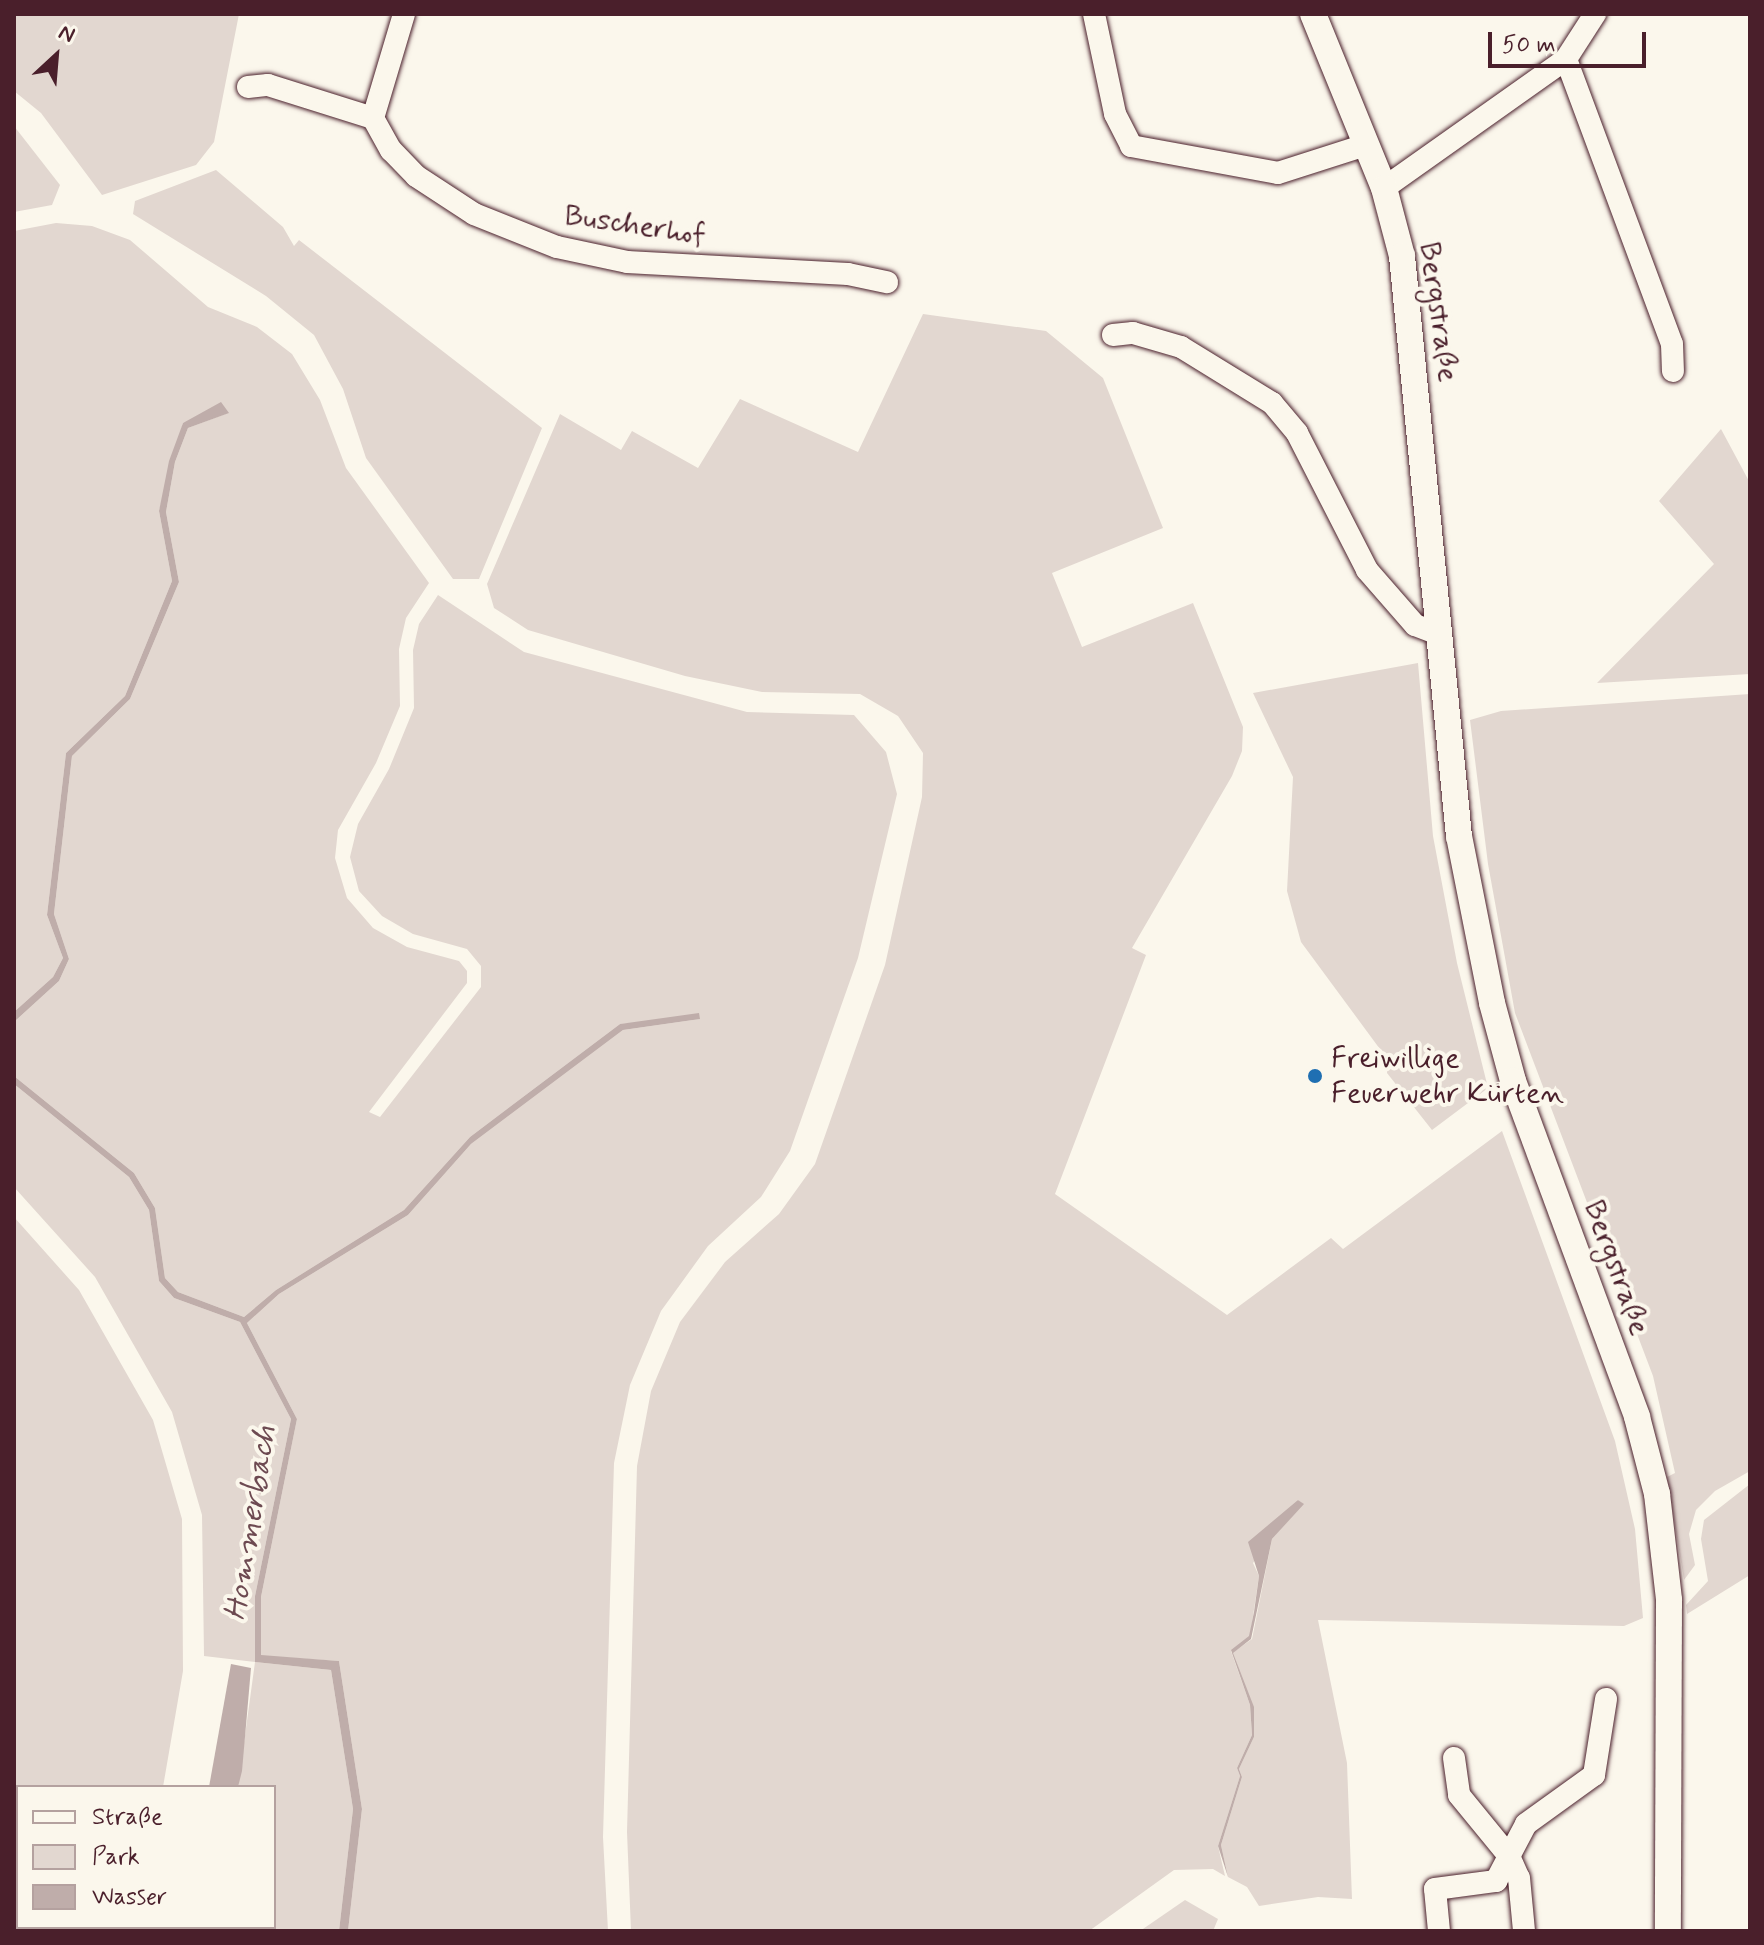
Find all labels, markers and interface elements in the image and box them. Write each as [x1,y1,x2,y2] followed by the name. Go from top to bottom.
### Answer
[16,16,96,96] north arrow
[1492,16,1650,66] scale bar
[54,19,79,50] text: N
[1502,30,1556,61] text: 50 m
[562,198,708,254] street label: Buscherhof
[1410,240,1466,384] street label: Bergstraße
[1331,1041,1565,1112] place label: Freiwillige Feuerwehr Kürten
[1306,1067,1324,1085] marker: Freiwillige Feuerwehr Kürten
[1575,1196,1657,1340] street label: Bergstraße
[217,1423,285,1623] water label: Hommerbach
[16,1785,276,1929] legend
[92,1802,163,1833] text: Straße
[92,1842,140,1873] text: Park
[92,1882,167,1913] text: Wasser

